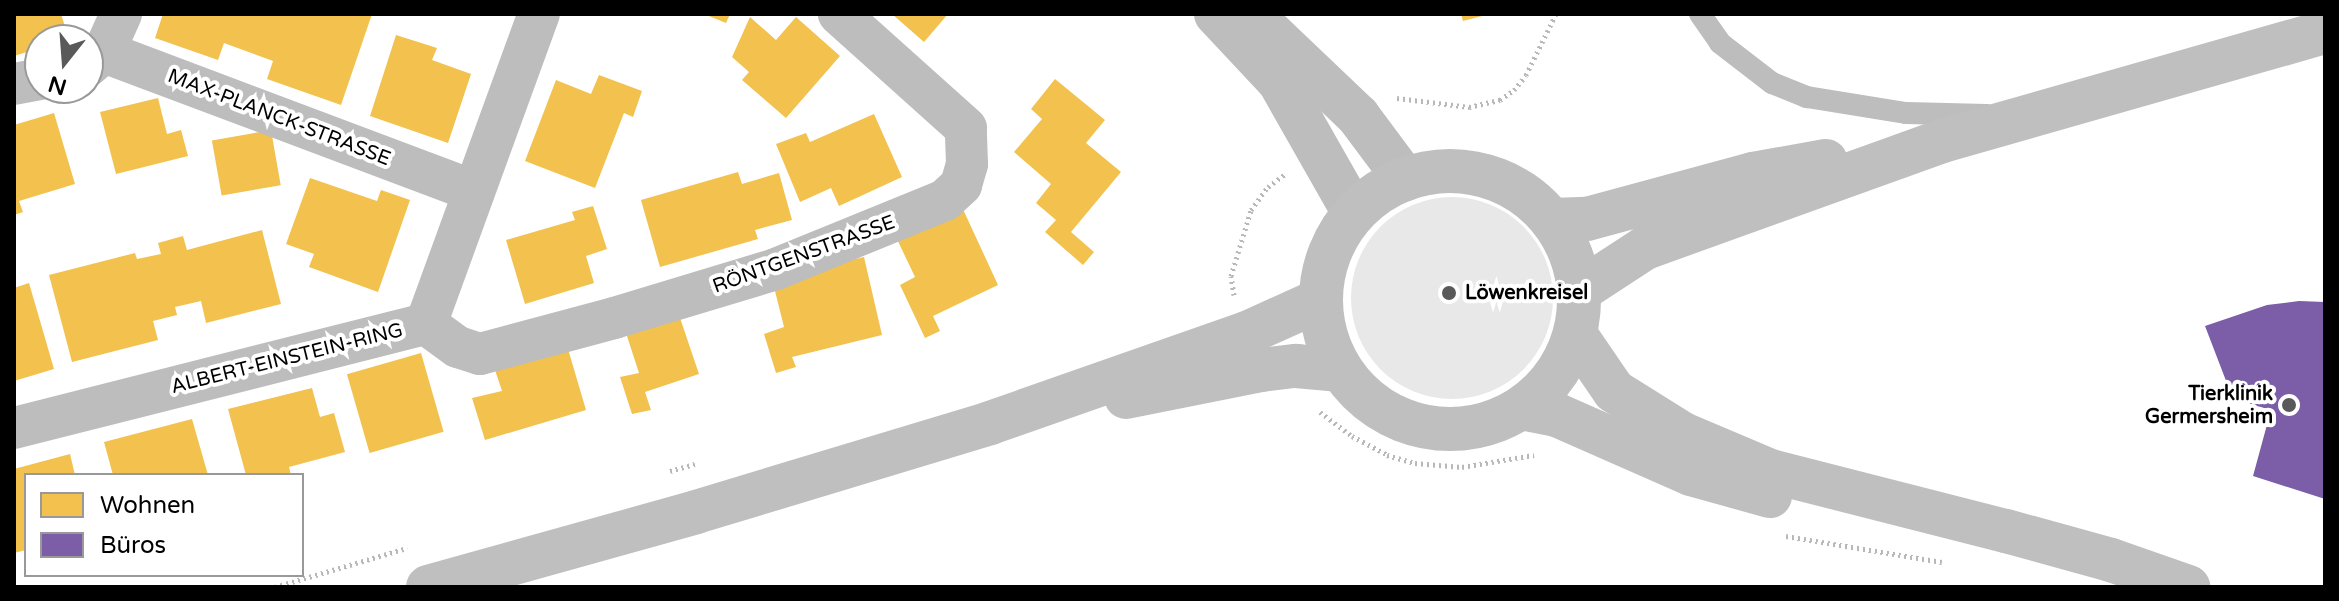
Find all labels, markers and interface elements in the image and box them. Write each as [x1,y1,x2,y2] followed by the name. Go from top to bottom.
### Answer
[24,24,104,104] north arrow
[164,64,394,172] street label: MAX-PLANCK-STRASSE
[45,70,70,100] text: N
[709,211,899,299] street label: RÖNTGENSTRASSE
[1465,281,1588,305] place label: Löwenkreisel
[1440,284,1458,302] marker: Löwenkreisel
[168,319,406,399] street label: ALBERT-EINSTEIN-RING
[2145,382,2273,429] place label: Tierklinik Germersheim
[2280,396,2298,414] marker: Tierklinik Germersheim
[24,473,304,577] legend
[100,491,195,520] text: Wohnen
[100,531,166,560] text: Büros

